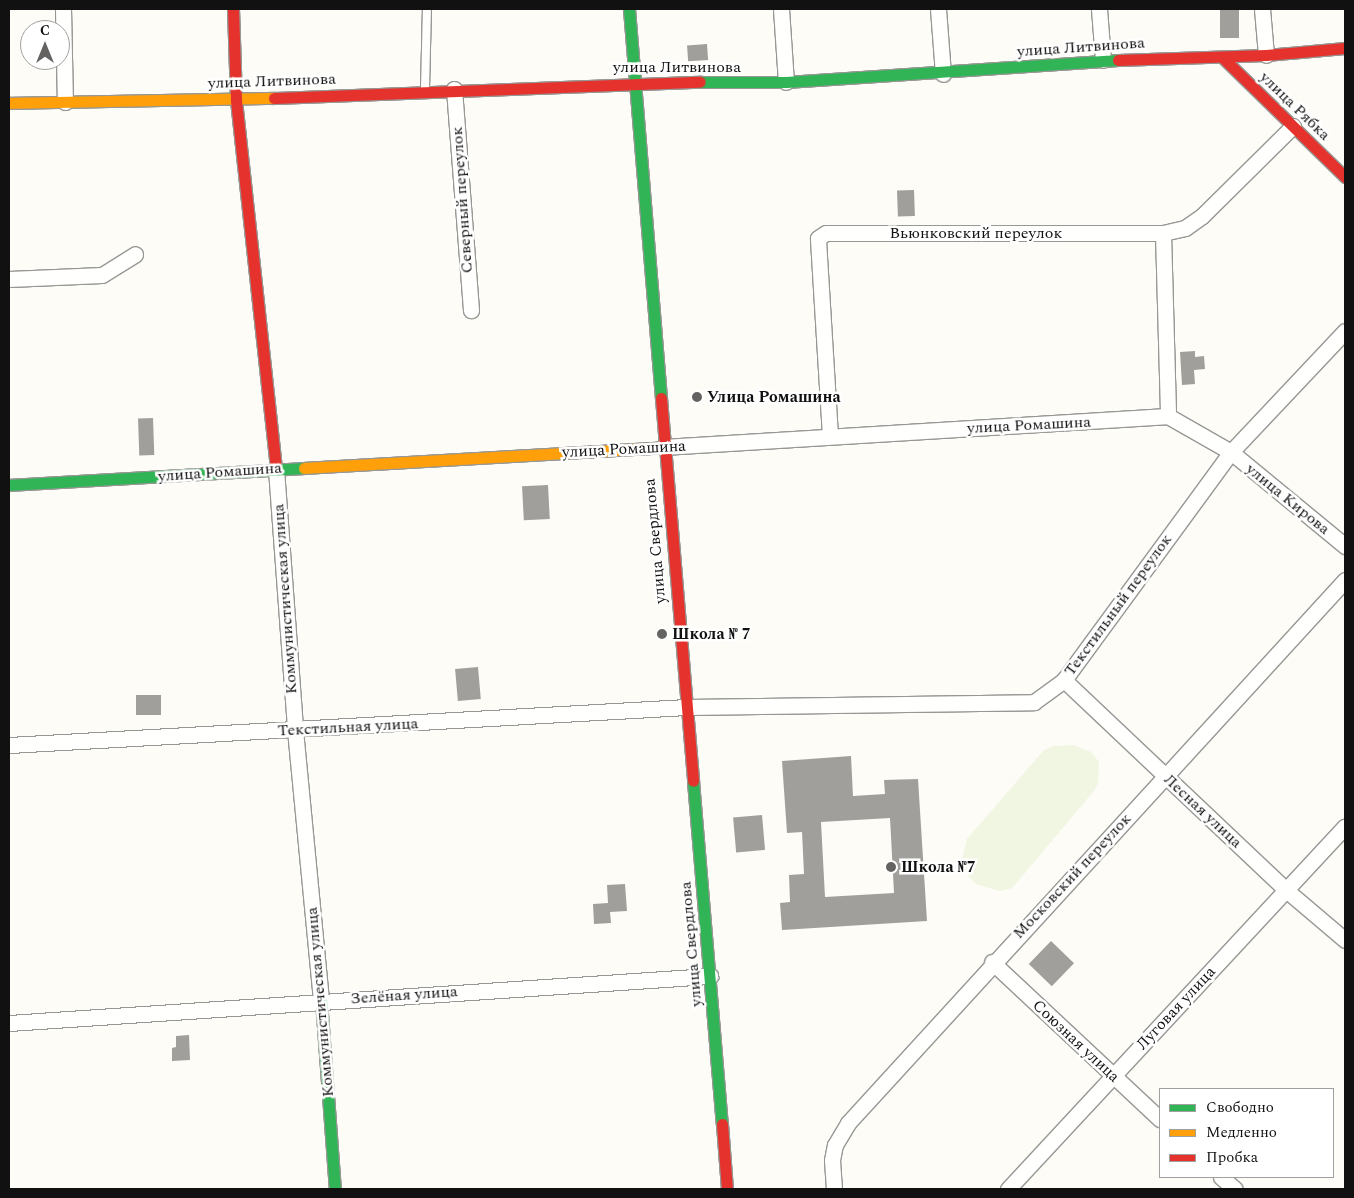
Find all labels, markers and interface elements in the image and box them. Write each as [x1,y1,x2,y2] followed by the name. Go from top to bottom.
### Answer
[20,20,70,70] north arrow
[40,20,50,41] text: С
[1016,33,1146,61] street label: улица Литвинова
[613,57,741,77] street label: улица Литвинова
[1256,68,1334,144] street label: улица Рябка
[208,69,336,93] street label: улица Литвинова
[447,126,477,274] street label: Северный переулок
[890,223,1062,243] street label: Вьюнковский переулок
[707,387,841,407] place label: Улица Ромашина
[691,391,703,403] marker: Улица Ромашина
[967,412,1091,438] street label: улица Ромашина
[562,436,686,462] street label: улица Ромашина
[157,458,283,486] street label: улица Ромашина
[1242,459,1334,539] street label: улица Кирова
[640,478,670,604] street label: улица Свердлова
[269,503,301,695] street label: Коммунистическая улица
[1060,530,1176,680] street label: Текстильный переулок
[672,624,751,644] place label: Школа № 7
[656,628,668,640] marker: Школа № 7
[277,714,419,740] street label: Текстильная улица
[1160,770,1246,852] street label: Лесная улица
[1009,809,1135,943] street label: Московский переулок
[901,857,976,877] place label: Школа №7
[885,861,897,873] marker: Школа №7
[676,881,706,1007] street label: улица Свердлова
[302,906,338,1098] street label: Коммунистическая улица
[1132,962,1220,1054] street label: Луговая улица
[350,982,458,1008] street label: Зелёная улица
[1028,996,1124,1086] street label: Союзная улица
[1159,1088,1334,1178] legend
[1206,1096,1274,1119] text: Свободно
[1206,1121,1277,1144] text: Медленно
[1206,1146,1258,1169] text: Пробка

